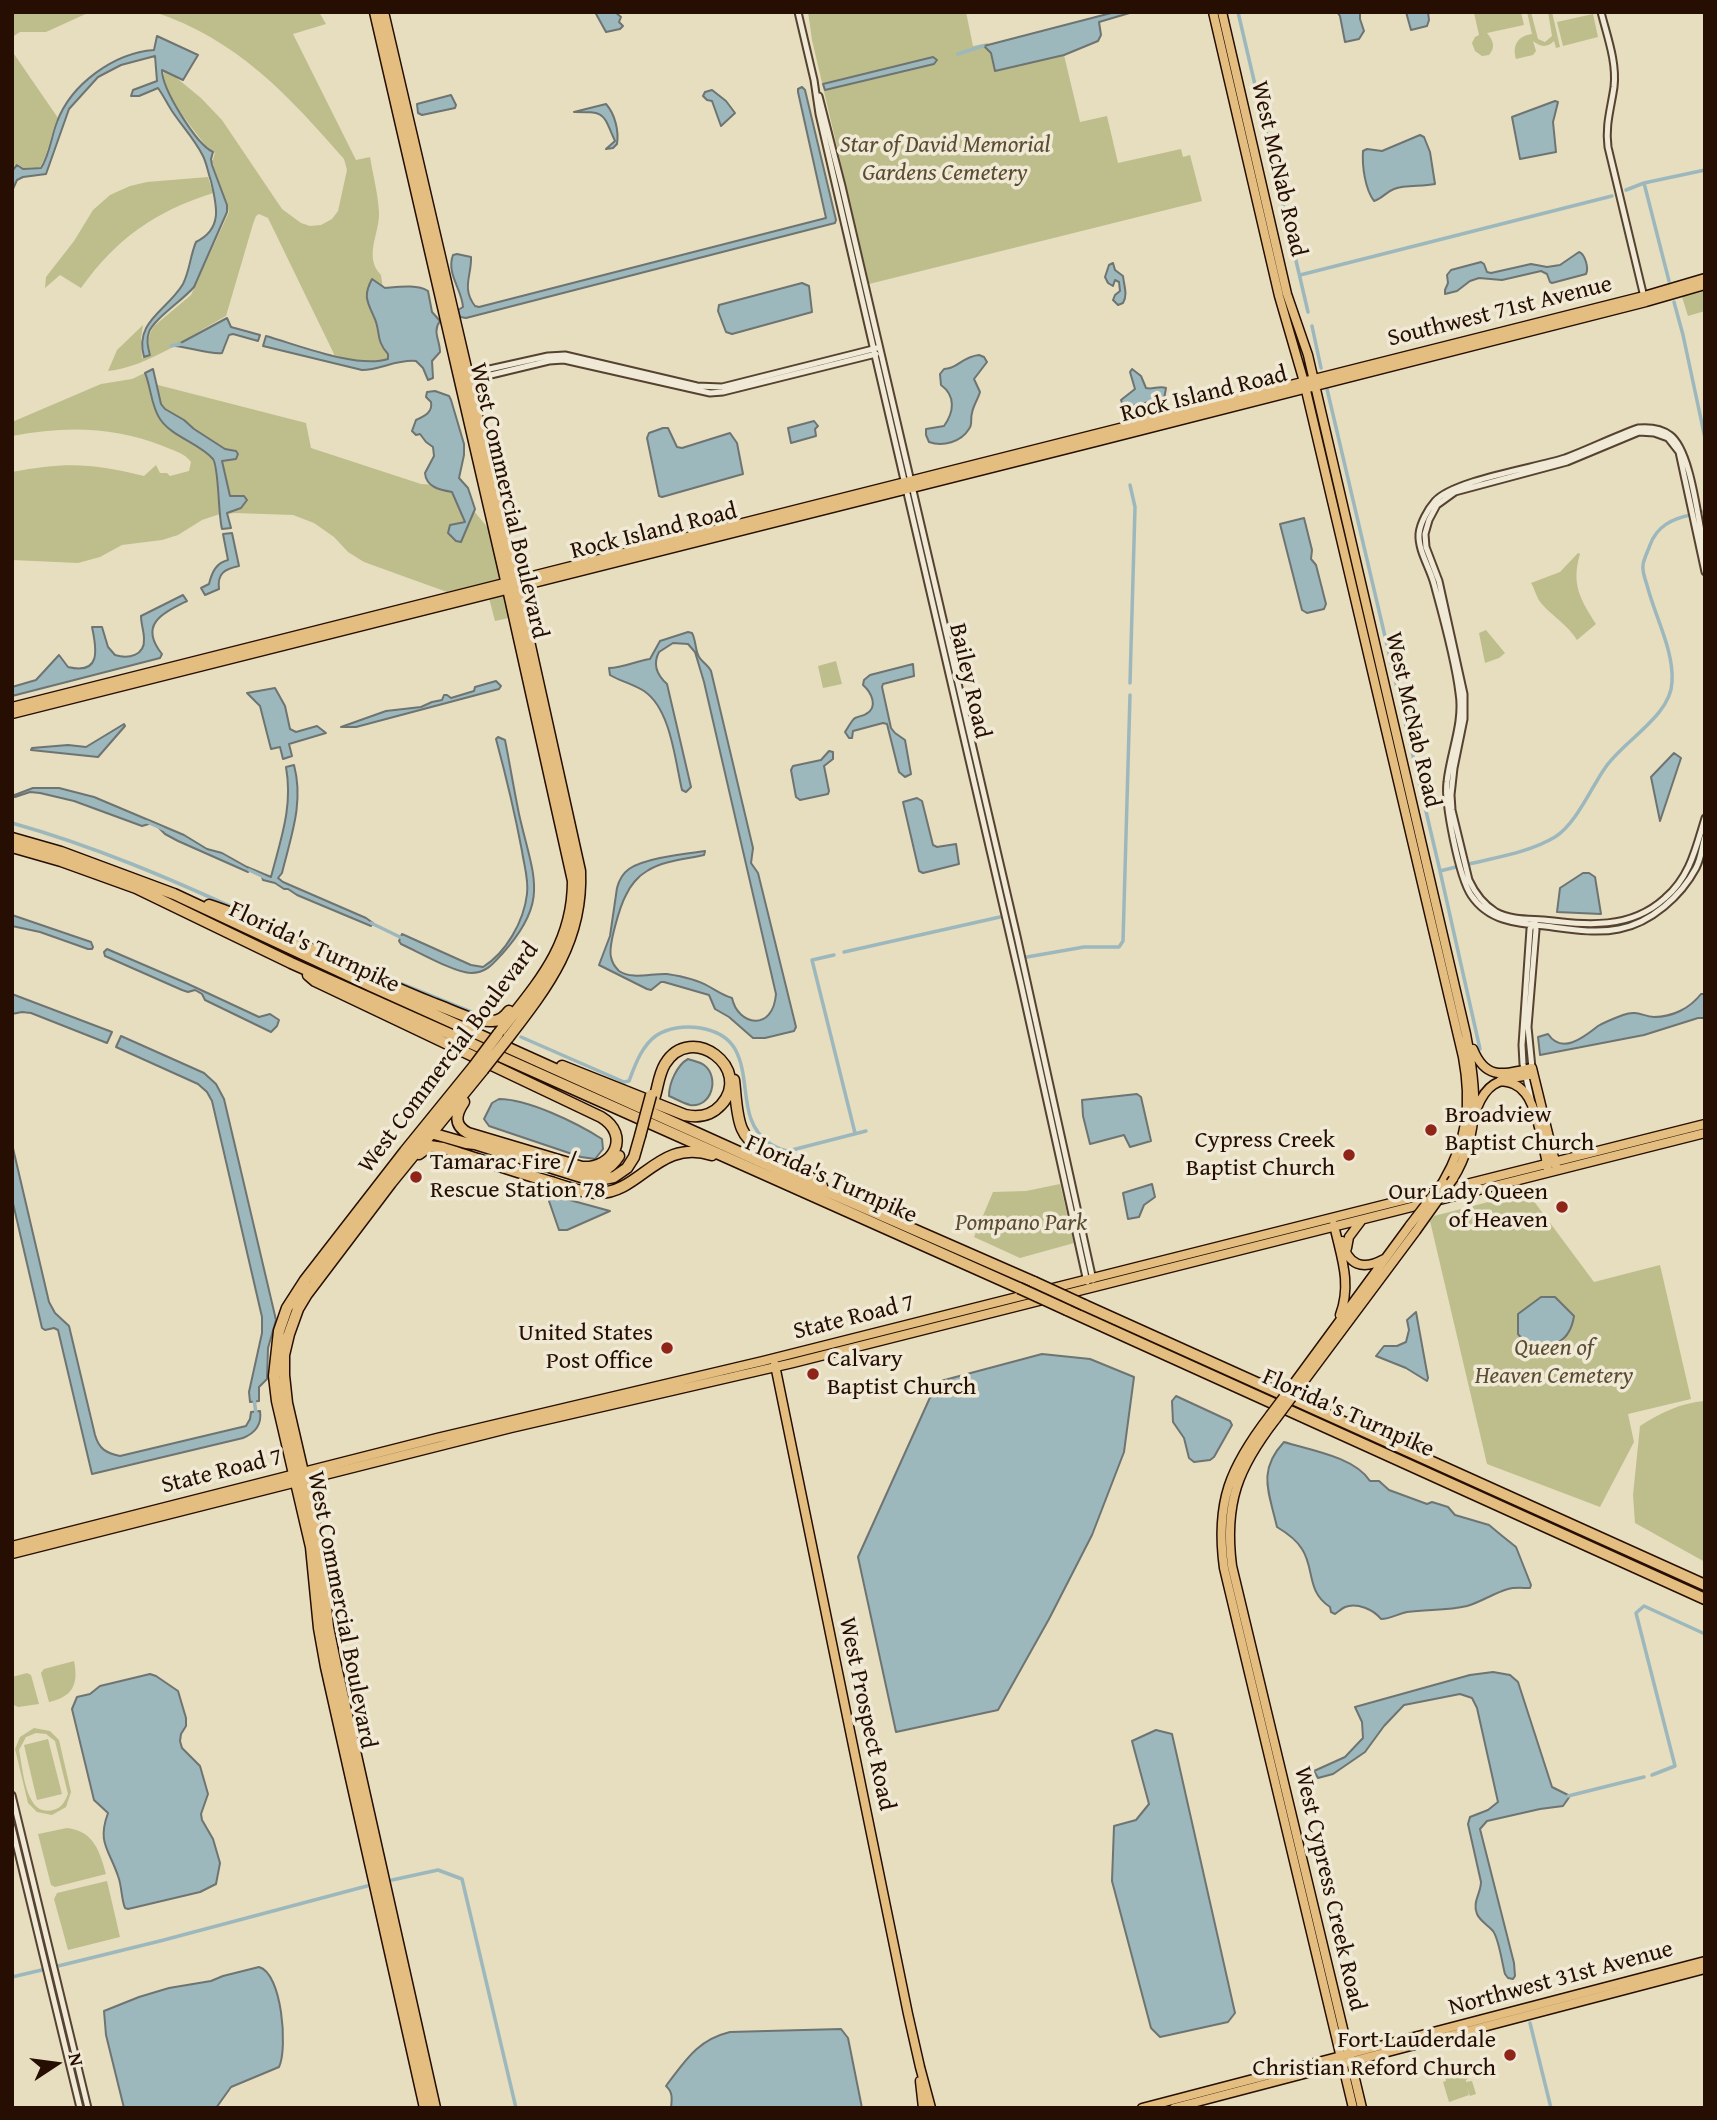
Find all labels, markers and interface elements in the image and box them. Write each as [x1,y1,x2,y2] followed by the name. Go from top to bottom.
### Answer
[1244,78,1312,260] street label: West McNab Road
[840,132,1050,188] park label: Star of David Memorial Gardens Cemetery
[1385,270,1615,354] street label: Southwest 71st Avenue
[462,360,554,642] street label: West Commercial Boulevard
[1118,360,1290,430] street label: Rock Island Road
[568,497,740,567] street label: Rock Island Road
[942,621,996,741] street label: Bailey Road
[1378,629,1446,811] street label: West McNab Road
[224,896,404,1000] street label: Florida's Turnpike
[353,937,545,1179] street label: West Commercial Boulevard
[1445,1102,1594,1158] place label: Broadview Baptist Church
[1423,1122,1439,1138] marker: Broadview Baptist Church
[1186,1127,1335,1183] place label: Cypress Creek Baptist Church
[741,1129,921,1231] street label: Florida's Turnpike
[1341,1147,1357,1163] marker: Cypress Creek Baptist Church
[430,1149,606,1205] place label: Tamarac Fire / Rescue Station 78
[408,1169,424,1185] marker: Tamarac Fire / Rescue Station 78
[1389,1179,1548,1235] place label: Our Lady Queen of Heaven
[1554,1199,1570,1215] marker: Our Lady Queen of Heaven
[955,1210,1087,1238] park label: Pompano Park
[791,1289,917,1347] street label: State Road 7
[518,1320,653,1376] place label: United States Post Office
[1475,1335,1633,1391] park label: Queen of Heaven Cemetery
[659,1340,675,1356] marker: United States Post Office
[827,1346,976,1402] place label: Calvary Baptist Church
[1258,1363,1438,1465] street label: Florida's Turnpike
[805,1366,821,1382] marker: Calvary Baptist Church
[159,1443,285,1501] street label: State Road 7
[300,1469,382,1751] street label: West Commercial Boulevard
[831,1615,901,1813] street label: West Prospect Road
[1287,1764,1371,2014] street label: West Cypress Creek Road
[1446,1935,1676,2023] street label: Northwest 31st Avenue
[1252,2027,1496,2083] place label: Fort Lauderdale Christian Reford Church
[21,2029,91,2099] north arrow
[1502,2047,1518,2063] marker: Fort Lauderdale Christian Reford Church
[61,2050,92,2069] text: N

